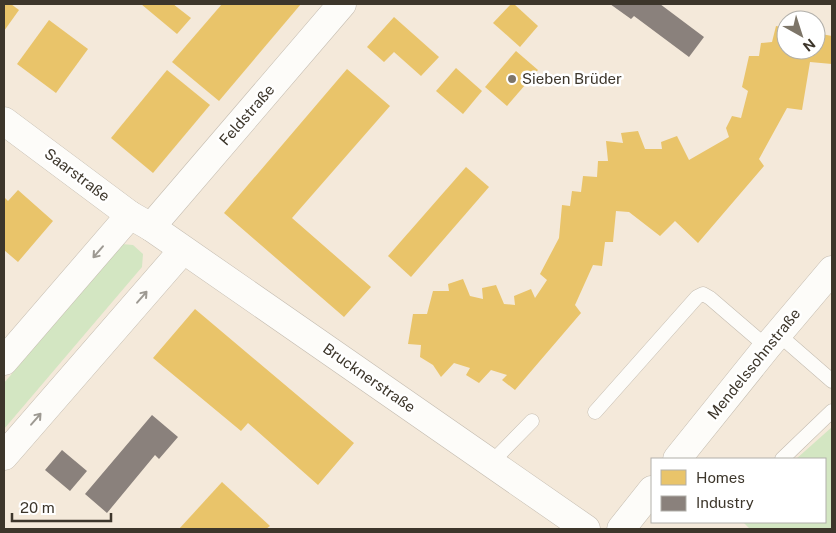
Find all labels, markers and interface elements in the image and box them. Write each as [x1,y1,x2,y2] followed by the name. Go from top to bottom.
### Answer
[776,10,826,60] north arrow
[800,35,818,55] text: N
[522,70,622,87] place label: Sieben Brüder
[506,73,518,85] marker: Sieben Brüder
[216,81,278,148] street label: Feldstraße
[41,145,113,205] street label: Saarstraße
[92,245,104,258] one-way arrow
[137,290,148,303] one-way arrow
[704,305,803,422] street label: Mendelssohnstraße
[320,339,419,416] street label: Brucknerstraße
[30,413,41,426] one-way arrow
[651,458,826,523] legend
[696,469,745,486] text: Homes
[12,490,111,522] scale bar
[696,494,754,511] text: Industry
[20,499,55,516] text: 20 m

